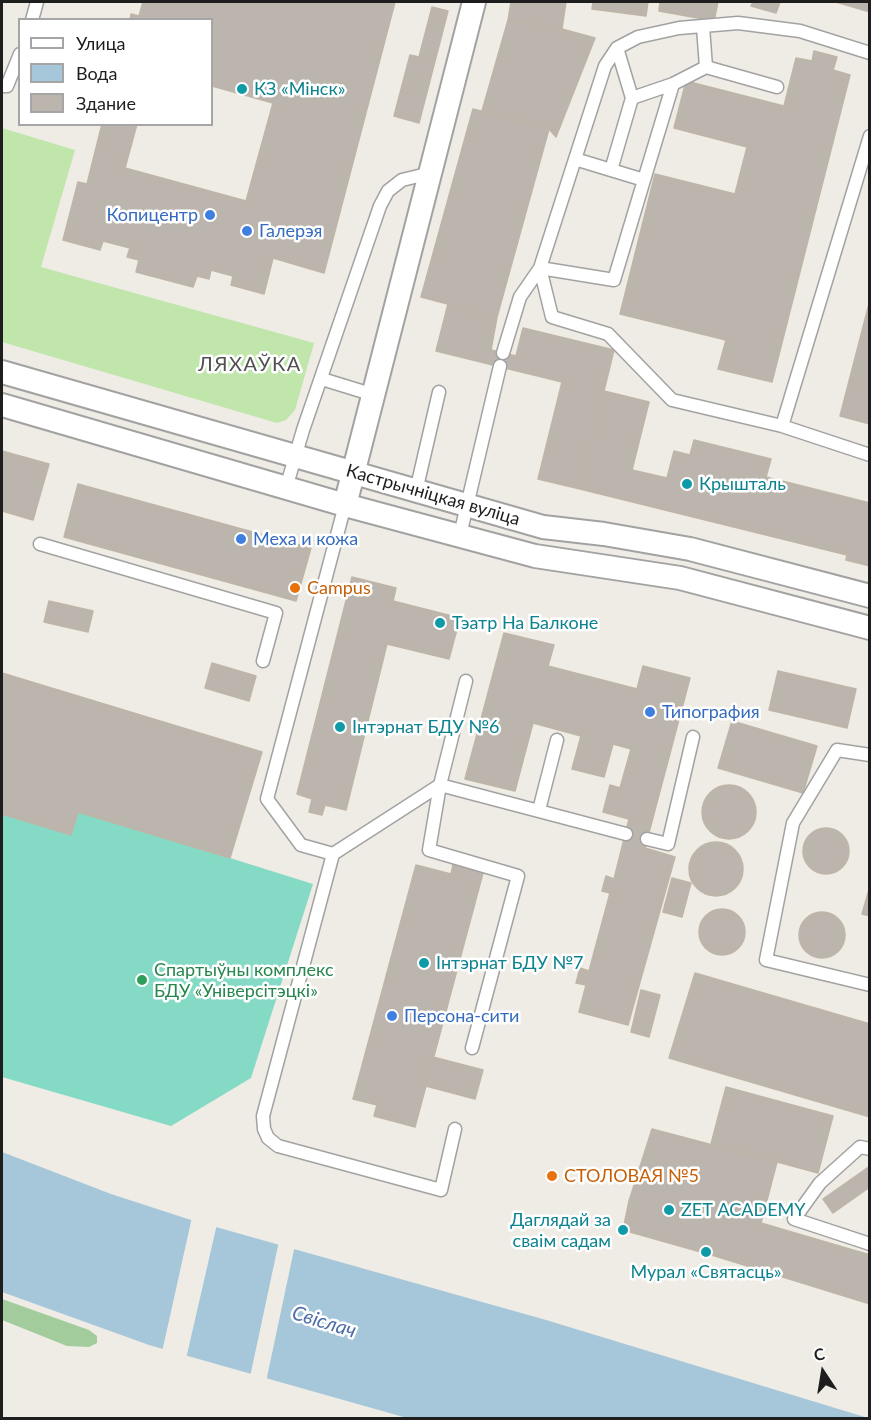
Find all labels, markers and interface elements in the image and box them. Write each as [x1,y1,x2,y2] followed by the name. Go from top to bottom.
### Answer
[18,18,213,126] legend
[76,32,126,54] text: Улица
[76,62,117,84] text: Вода
[254,78,345,100] place label: КЗ «Мінск»
[235,82,249,96] marker: КЗ «Мінск»
[76,92,136,114] text: Здание
[106,204,198,226] place label: Копицентр
[203,208,217,222] marker: Копицентр
[259,220,322,242] place label: Галерэя
[240,224,254,238] marker: Галерэя
[198,353,302,377] district label: ЛЯХАЎКА
[344,460,522,530] street label: Кастрычніцкая вуліца
[699,473,786,495] place label: Крышталь
[680,477,694,491] marker: Крышталь
[253,528,358,550] place label: Меха и кожа
[234,532,248,546] marker: Меха и кожа
[307,577,371,599] place label: Campus
[288,581,302,595] marker: Campus
[452,612,598,634] place label: Тэатр На Балконе
[433,616,447,630] marker: Тэатр На Балконе
[662,701,760,723] place label: Типография
[643,705,657,719] marker: Типография
[352,716,500,738] place label: Інтэрнат БДУ №6
[333,720,347,734] marker: Інтэрнат БДУ №6
[436,952,584,974] place label: Інтэрнат БДУ №7
[417,956,431,970] marker: Інтэрнат БДУ №7
[154,959,334,1002] place label: Спартыўны комплекс БДУ «Універсітэцкі»
[135,973,149,987] marker: Спартыўны комплекс БДУ «Універсітэцкі»
[404,1005,519,1027] place label: Персона-сити
[385,1009,399,1023] marker: Персона-сити
[564,1165,699,1187] place label: СТОЛОВАЯ №5
[545,1169,559,1183] marker: СТОЛОВАЯ №5
[681,1199,806,1221] place label: ZET ACADEMY
[662,1203,676,1217] marker: ZET ACADEMY
[510,1209,611,1252] place label: Даглядай за сваім садам
[616,1223,630,1237] marker: Даглядай за сваім садам
[699,1245,713,1259] marker: Мурал «Святасць»
[630,1261,782,1283] place label: Мурал «Святасць»
[289,1301,359,1343] water label: Свіслач
[793,1342,853,1402] north arrow
[812,1344,826,1364] text: С

